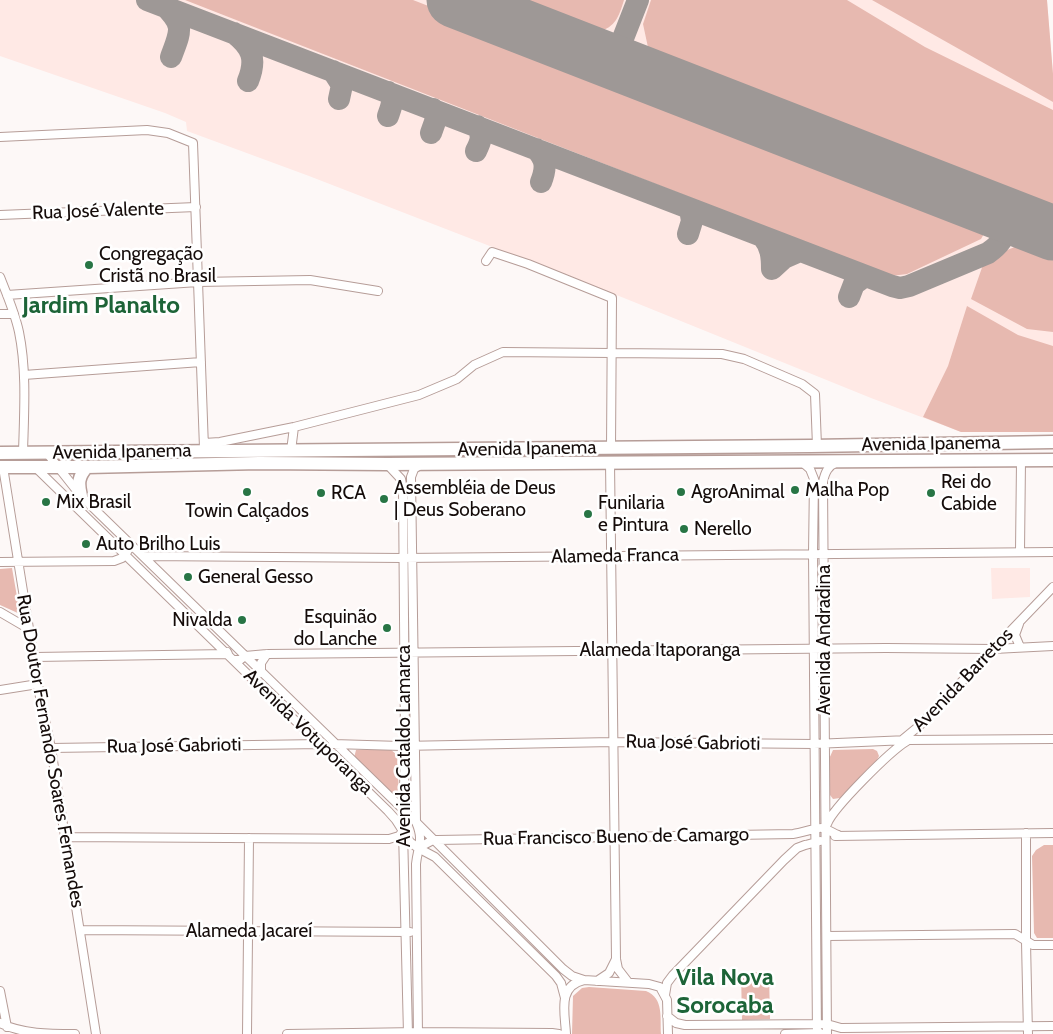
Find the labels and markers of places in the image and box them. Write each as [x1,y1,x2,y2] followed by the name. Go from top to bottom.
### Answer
[99,243,216,287] place label: Congregação Cristã no Brasil
[83,259,95,271] marker: Congregação Cristã no Brasil
[941,471,997,515] place label: Rei do Cabide
[394,477,556,521] place label: Assembléia de Deus | Deus Soberano
[805,479,889,501] place label: Malha Pop
[691,481,785,503] place label: AgroAnimal
[331,482,366,504] place label: RCA
[789,484,801,496] marker: Malha Pop
[241,486,253,498] marker: Towin Calçados
[675,486,687,498] marker: AgroAnimal
[315,487,327,499] marker: RCA
[925,487,937,499] marker: Rei do Cabide
[56,491,131,513] place label: Mix Brasil
[598,492,669,536] place label: Funilaria e Pintura
[378,493,390,505] marker: Assembléia de Deus | Deus Soberano
[40,496,52,508] marker: Mix Brasil
[185,500,309,522] place label: Towin Calçados
[582,508,594,520] marker: Funilaria e Pintura
[694,518,752,540] place label: Nerello
[678,523,690,535] marker: Nerello
[96,533,220,555] place label: Auto Brilho Luis
[80,538,92,550] marker: Auto Brilho Luis
[198,566,313,588] place label: General Gesso
[182,571,194,583] marker: General Gesso
[294,606,377,650] place label: Esquinão do Lanche
[172,609,232,631] place label: Nivalda
[236,614,248,626] marker: Nivalda
[381,622,393,634] marker: Esquinão do Lanche

